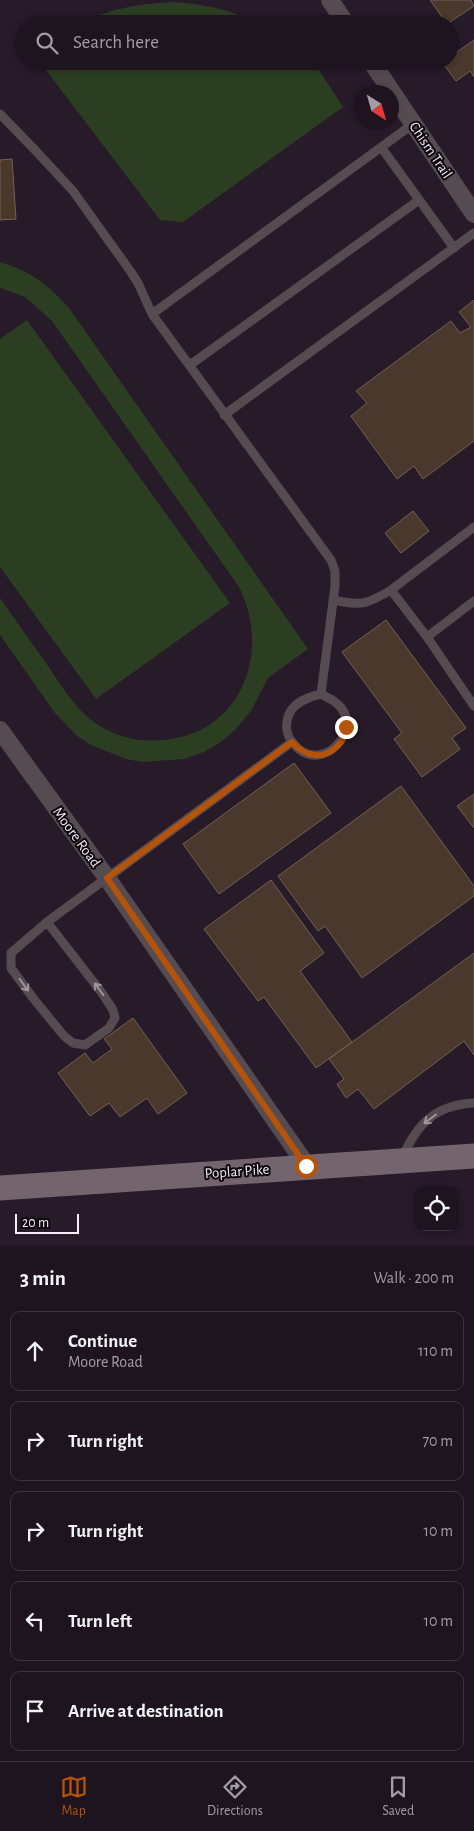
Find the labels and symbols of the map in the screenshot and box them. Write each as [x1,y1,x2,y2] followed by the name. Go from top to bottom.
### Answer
[354,85,399,130] north arrow
[406,119,455,181] street label: Chism Trail
[335,716,358,739] route end
[50,805,103,870] street label: Moore Road
[18,978,29,991] one-way arrow
[94,982,104,996] one-way arrow
[424,1114,437,1125] one-way arrow
[295,1155,318,1178] route start
[204,1162,270,1181] street label: Poplar Pike
[15,1211,79,1234] scale bar

